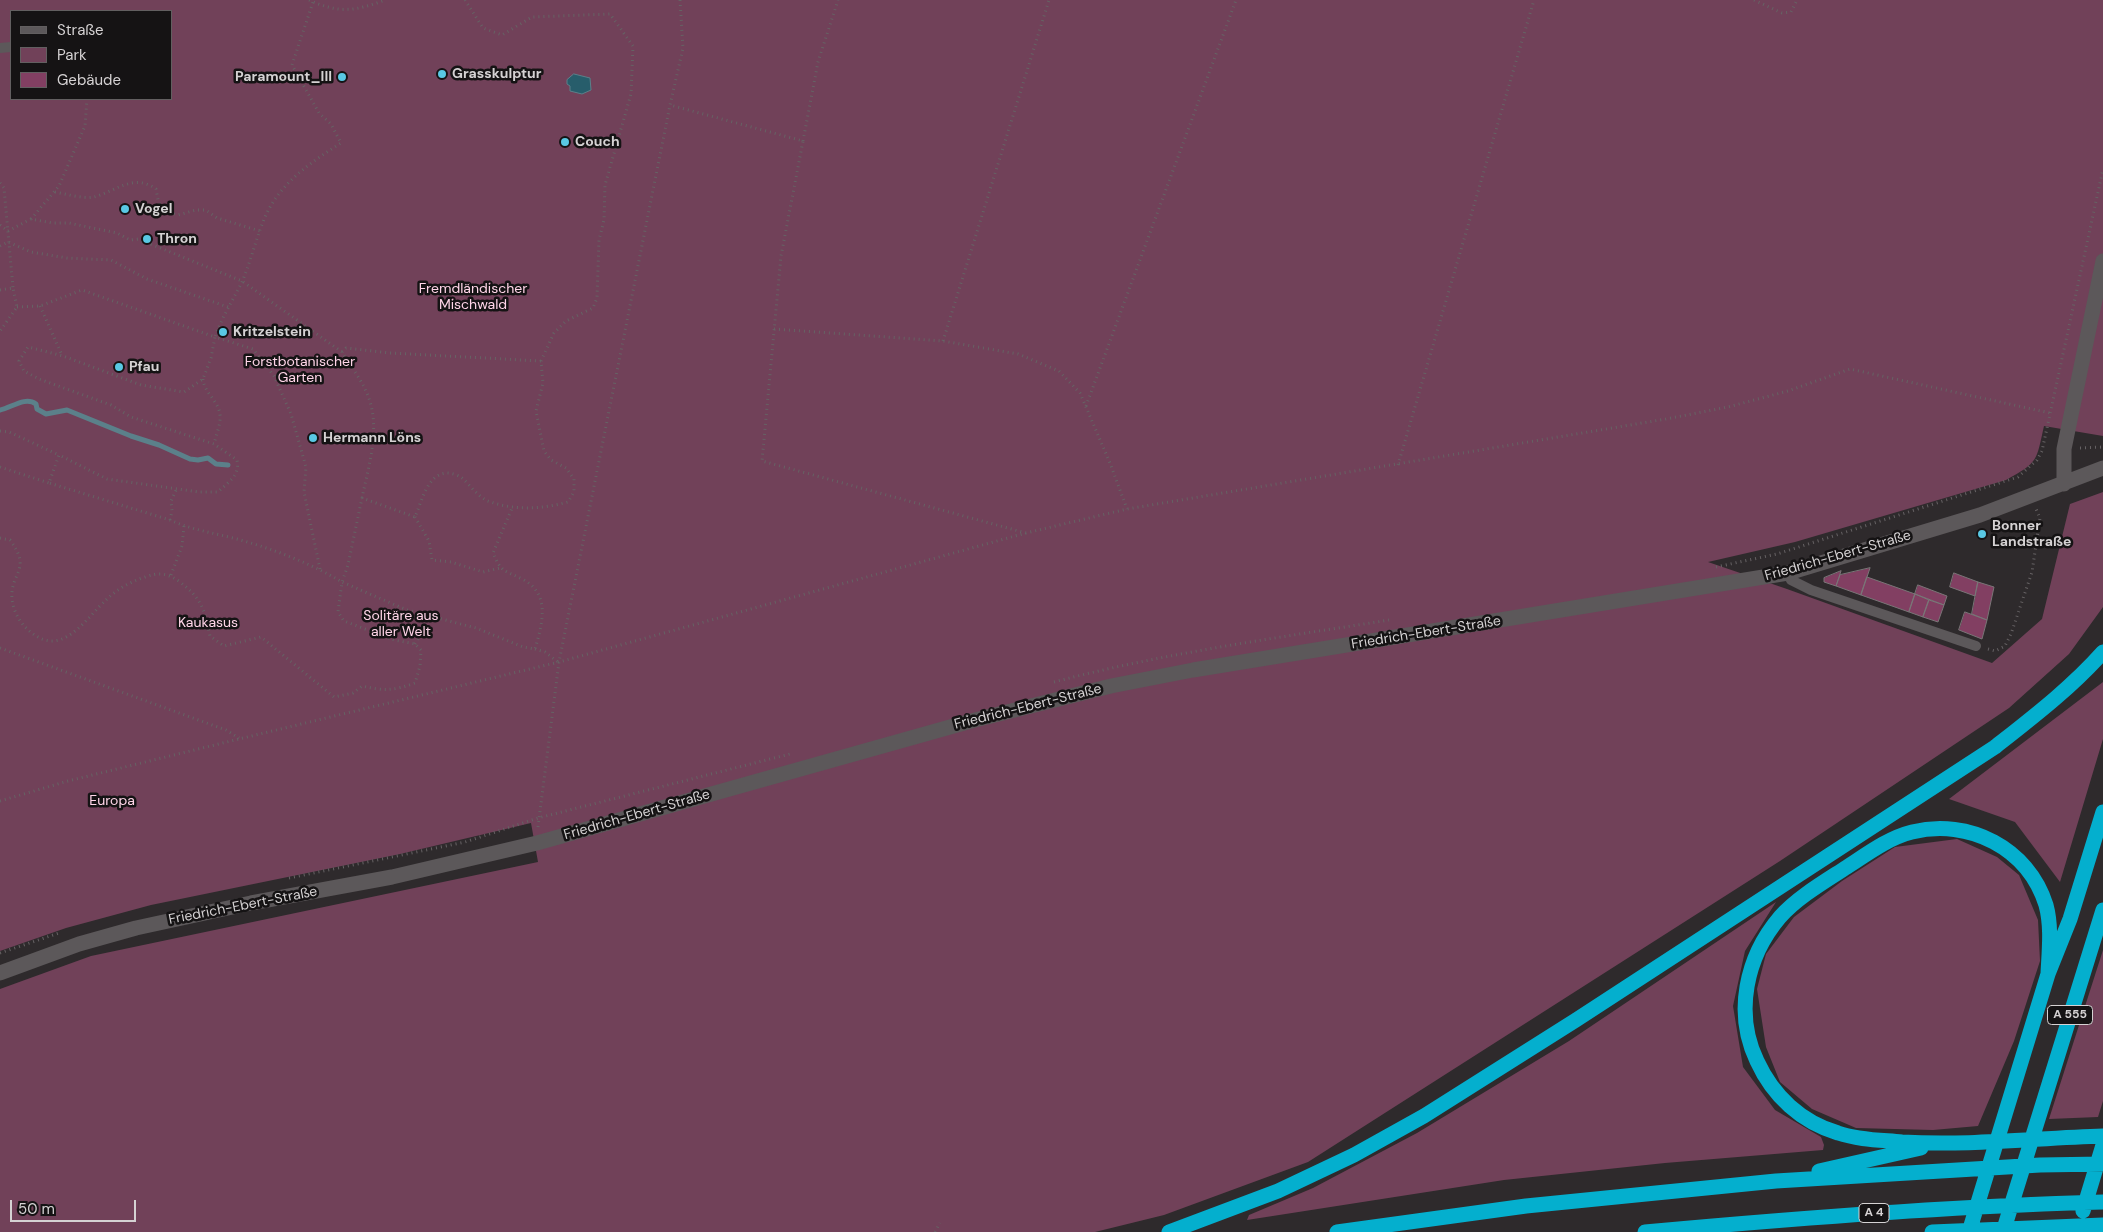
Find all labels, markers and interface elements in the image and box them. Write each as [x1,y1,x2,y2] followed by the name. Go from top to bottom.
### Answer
[10,10,172,100] legend
[57,20,104,40] text: Straße
[57,45,87,65] text: Park
[452,66,541,82] place label: Grasskulptur
[436,68,448,80] marker: Grasskulptur
[235,69,332,85] place label: Paramount_III
[57,70,121,90] text: Gebäude
[336,71,348,83] marker: Paramount_III
[575,134,620,150] place label: Couch
[559,136,571,148] marker: Couch
[135,201,172,217] place label: Vogel
[119,203,131,215] marker: Vogel
[157,231,197,247] place label: Thron
[141,233,153,245] marker: Thron
[419,281,527,314] park label: Fremdländischer Mischwald
[233,324,311,340] place label: Kritzelstein
[217,326,229,338] marker: Kritzelstein
[245,354,355,387] park label: Forstbotanischer Garten
[129,359,159,375] place label: Pfau
[113,361,125,373] marker: Pfau
[323,430,421,446] place label: Hermann Löns
[307,432,319,444] marker: Hermann Löns
[1992,518,2071,550] place label: Bonner Landstraße
[1763,527,1913,585] street label: Friedrich-Ebert-Straße
[1976,528,1988,540] marker: Bonner Landstraße
[363,608,439,640] park label: Solitäre aus aller Welt
[1350,613,1502,653] street label: Friedrich-Ebert-Straße
[178,615,238,631] park label: Kaukasus
[953,681,1103,733] street label: Friedrich-Ebert-Straße
[562,786,712,844] street label: Friedrich-Ebert-Straße
[89,793,135,809] park label: Europa
[167,883,319,929] street label: Friedrich-Ebert-Straße
[2048,1006,2092,1024] road number: A 555
[12,1190,139,1222] scale bar
[18,1199,55,1219] text: 50 m
[1859,1204,1889,1222] road number: A 4

